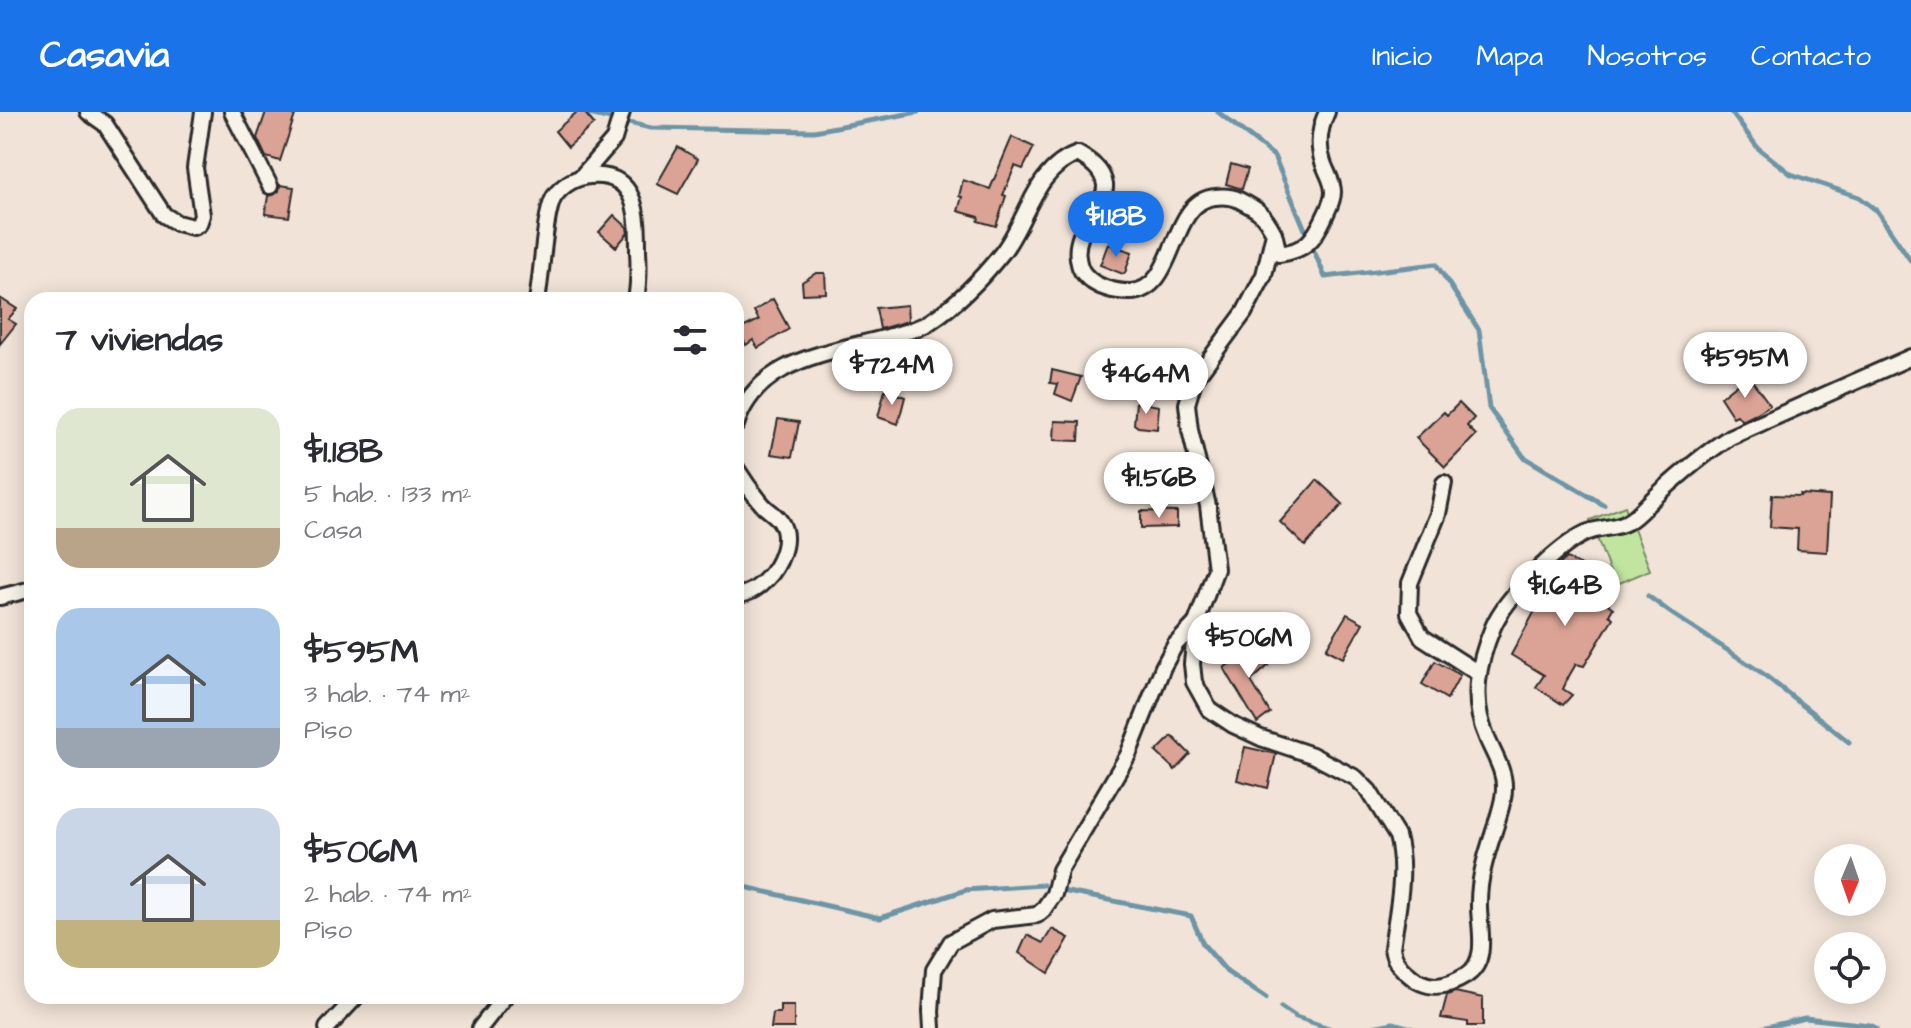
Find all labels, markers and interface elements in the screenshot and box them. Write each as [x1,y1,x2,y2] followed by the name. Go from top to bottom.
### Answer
[40,30,169,82] text: Casavia
[1372,37,1432,76] text: Inicio
[1476,37,1543,76] text: Mapa
[1587,37,1707,76] text: Nosotros
[1751,37,1871,76] text: Contacto
[1051,191,1181,259] pin: $1.18B
[1086,199,1146,235] text: $1.18B
[56,316,223,364] text: 7 viviendas
[668,318,712,362] icon: filters
[1689,332,1801,400] pin: $595M
[836,339,948,407] pin: $724M
[1701,340,1789,376] text: $595M
[850,347,934,383] text: $724M
[1090,348,1202,416] pin: $464M
[1102,356,1190,392] text: $464M
[304,428,383,476] text: $1.18B
[120,440,216,536] icon: home
[1094,452,1224,520] pin: $1.56B
[1122,460,1196,496] text: $1.56B
[304,476,472,512] text: 5 hab. · 133 m²
[304,512,362,548] text: Casa
[1500,560,1630,628] pin: $1.64B
[1528,568,1602,604] text: $1.64B
[1193,612,1305,680] pin: $506M
[1205,620,1293,656] text: $506M
[304,628,419,676] text: $595M
[120,640,216,736] icon: home
[304,676,471,712] text: 3 hab. · 74 m²
[304,712,352,748] text: Piso
[304,828,418,876] text: $506M
[120,840,216,936] icon: home
[1814,844,1886,916] north arrow
[1814,844,1886,1004] map controls
[304,876,472,912] text: 2 hab. · 74 m²
[304,912,352,948] text: Piso
[1814,932,1886,1004] button: locate

